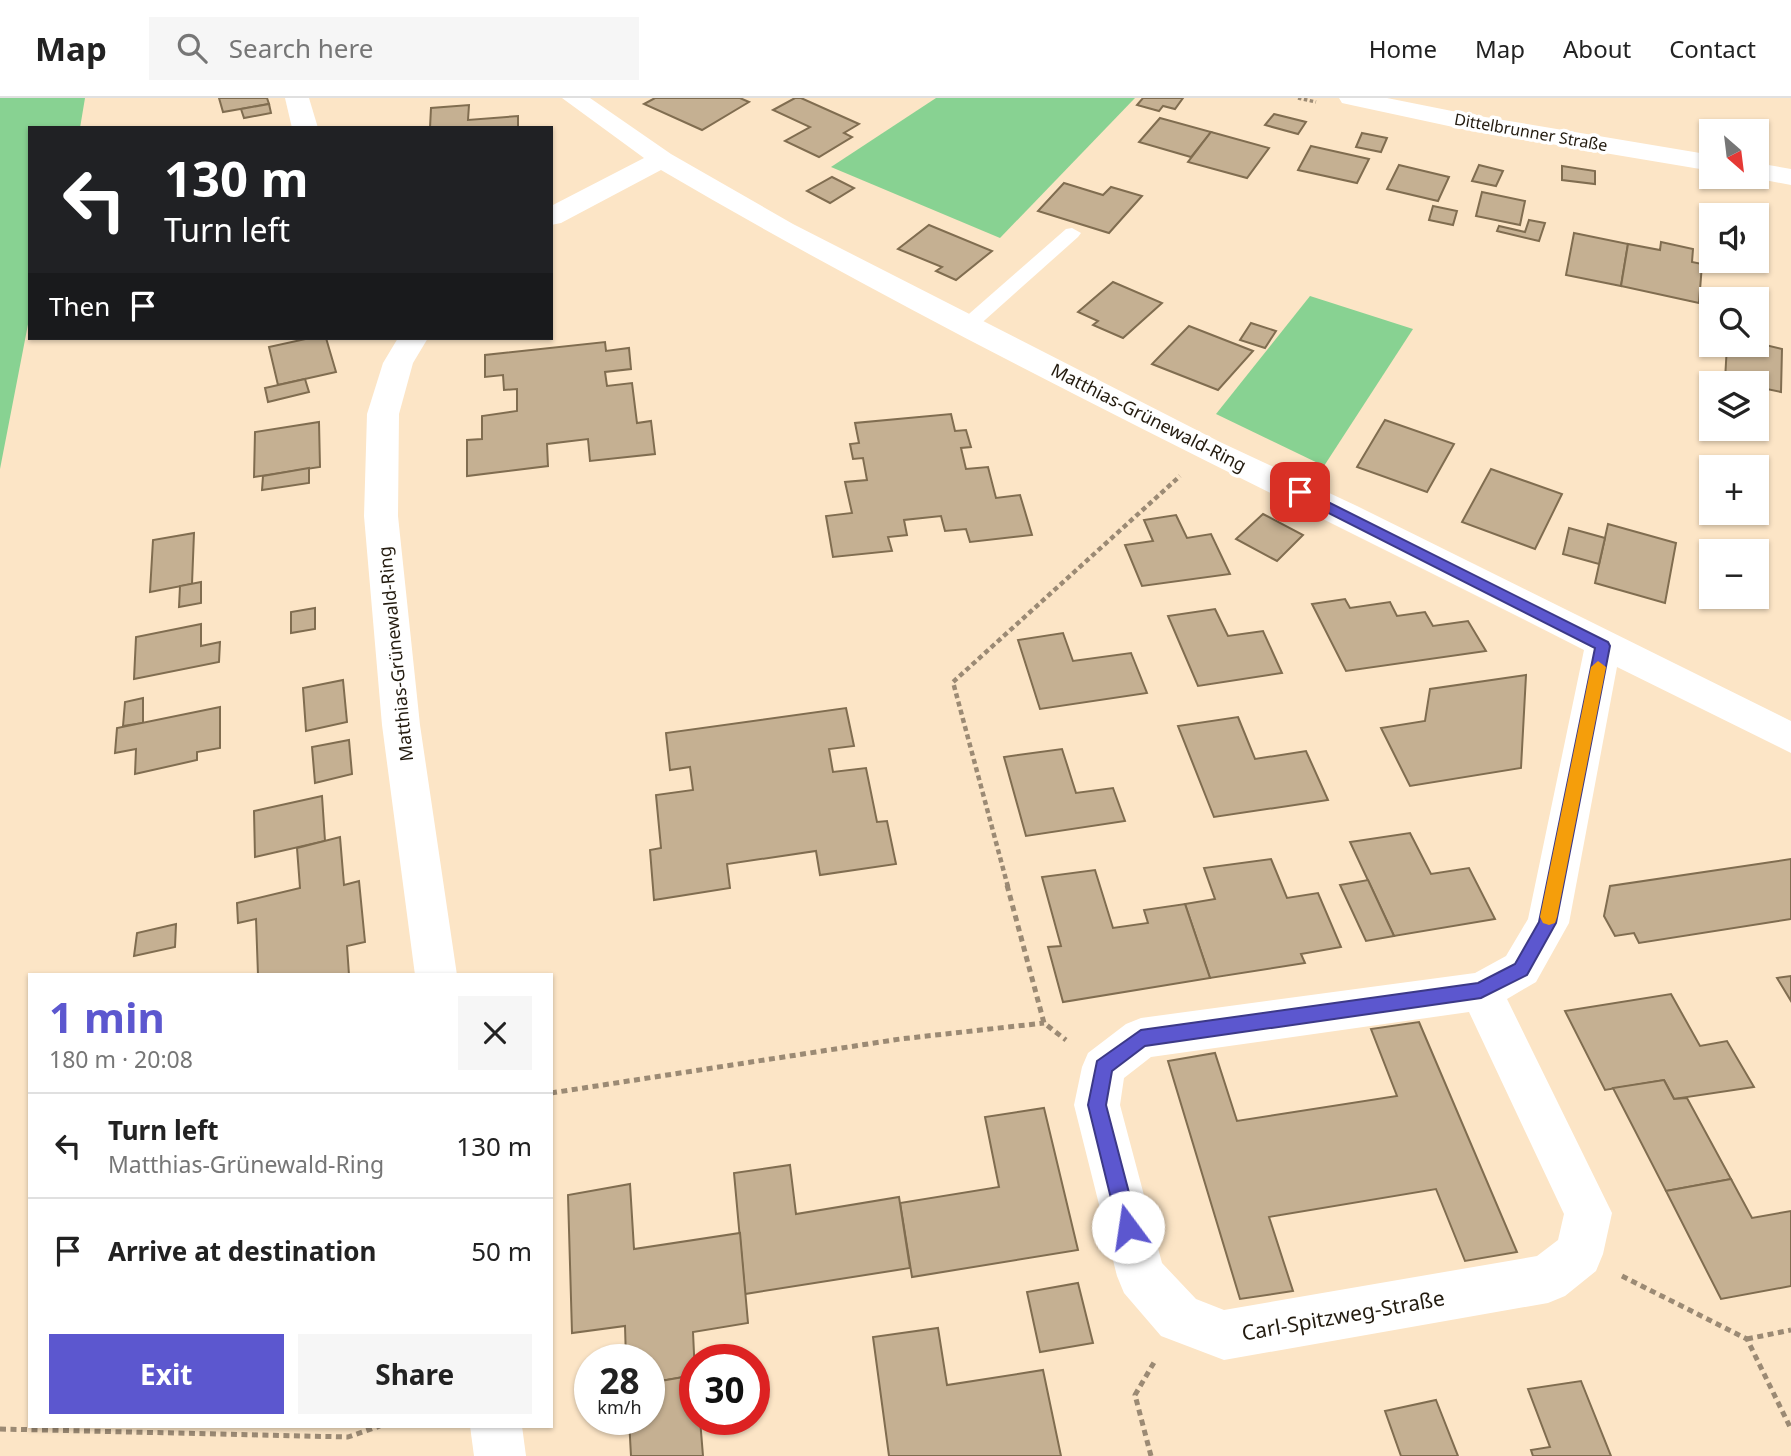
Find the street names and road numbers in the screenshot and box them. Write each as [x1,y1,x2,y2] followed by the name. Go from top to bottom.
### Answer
[1453,108,1609,156] street label: Dittelbrunner Straße
[1047,357,1251,477] street label: Matthias-Grünewald-Ring
[372,545,418,763] street label: Matthias-Grünewald-Ring
[1239,1283,1447,1347] street label: Carl-Spitzweg-Straße

